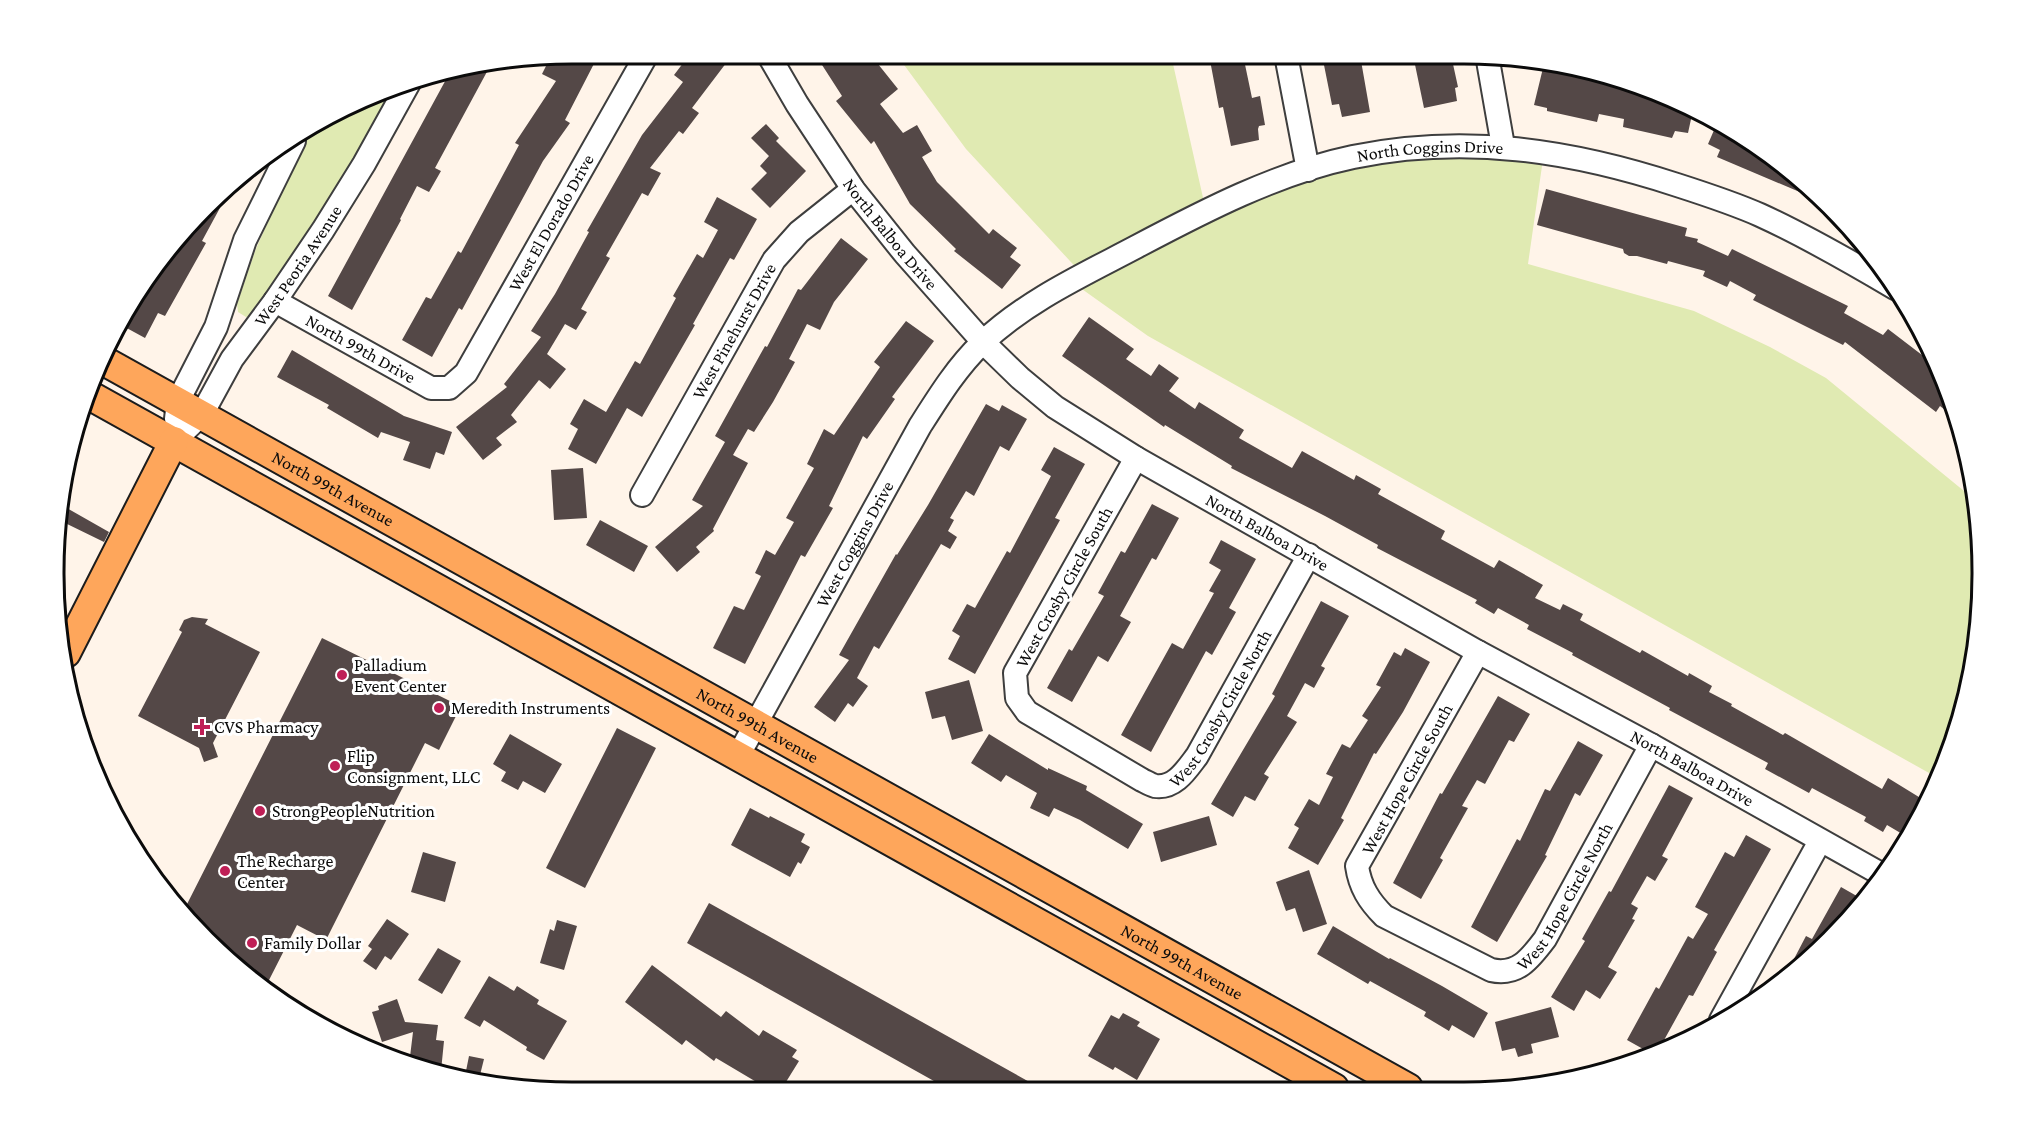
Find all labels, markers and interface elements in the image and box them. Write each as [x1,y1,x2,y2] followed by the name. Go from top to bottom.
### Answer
[1355,136,1504,166] street label: North Coggins Drive
[504,151,598,295] street label: West El Dorado Drive
[839,175,942,294] street label: North Balboa Drive
[250,201,346,330] street label: West Peoria Avenue
[688,260,780,403] street label: West Pinehurst Drive
[302,310,419,387] street label: North 99th Drive
[269,447,398,531] street label: North 99th Avenue
[812,477,898,611] street label: West Coggins Drive
[1202,490,1332,575] street label: North Balboa Drive
[1011,503,1117,671] street label: West Crosby Circle South
[1165,626,1276,792] street label: West Crosby Circle North
[354,655,447,696] place label: Palladium Event Center
[335,668,349,682] marker: Palladium Event Center
[693,683,822,767] street label: North 99th Avenue
[451,698,610,718] place label: Meredith Instruments
[1357,700,1457,858] street label: West Hope Circle South
[432,701,446,715] marker: Meredith Instruments
[214,717,319,737] place label: CVS Pharmacy
[195,720,209,734] marker: CVS Pharmacy
[1627,726,1757,811] street label: North Balboa Drive
[347,746,481,787] place label: Flip Consignment, LLC
[328,759,342,773] marker: Flip Consignment, LLC
[272,801,435,821] place label: StrongPeopleNutrition
[253,804,267,818] marker: StrongPeopleNutrition
[1513,819,1617,975] street label: West Hope Circle North
[237,851,333,892] place label: The Recharge Center
[218,864,232,878] marker: The Recharge Center
[1118,920,1247,1004] street label: North 99th Avenue
[264,933,362,953] place label: Family Dollar
[245,936,259,950] marker: Family Dollar

